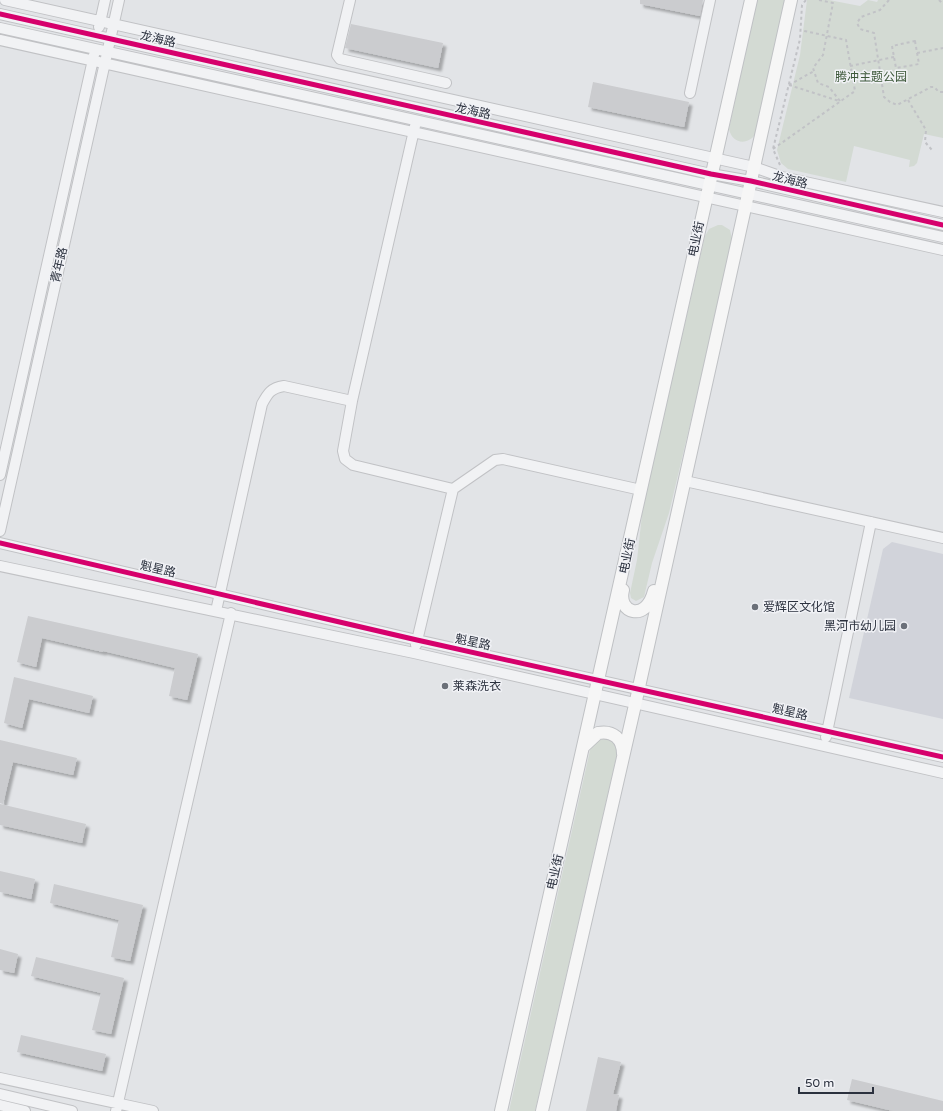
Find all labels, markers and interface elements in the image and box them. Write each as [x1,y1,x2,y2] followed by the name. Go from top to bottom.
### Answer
[139,28,177,50] street label: 龙海路
[835,70,907,84] park label: 腾冲主题公园
[454,100,492,122] street label: 龙海路
[771,169,809,191] street label: 龙海路
[685,220,707,258] street label: 电业街
[48,246,70,284] street label: 青年路
[616,537,638,575] street label: 电业街
[139,558,177,580] street label: 魁星路
[763,600,835,614] place label: 爱辉区文化馆
[750,602,760,612] marker: 爱辉区文化馆
[824,619,896,633] place label: 黑河市幼儿园
[899,621,909,631] marker: 黑河市幼儿园
[454,631,492,653] street label: 魁星路
[453,679,501,693] place label: 莱森洗衣
[440,681,450,691] marker: 莱森洗衣
[771,701,809,723] street label: 魁星路
[544,853,566,891] street label: 电业街
[799,1069,873,1095] scale bar
[805,1076,834,1090] text: 50 m

